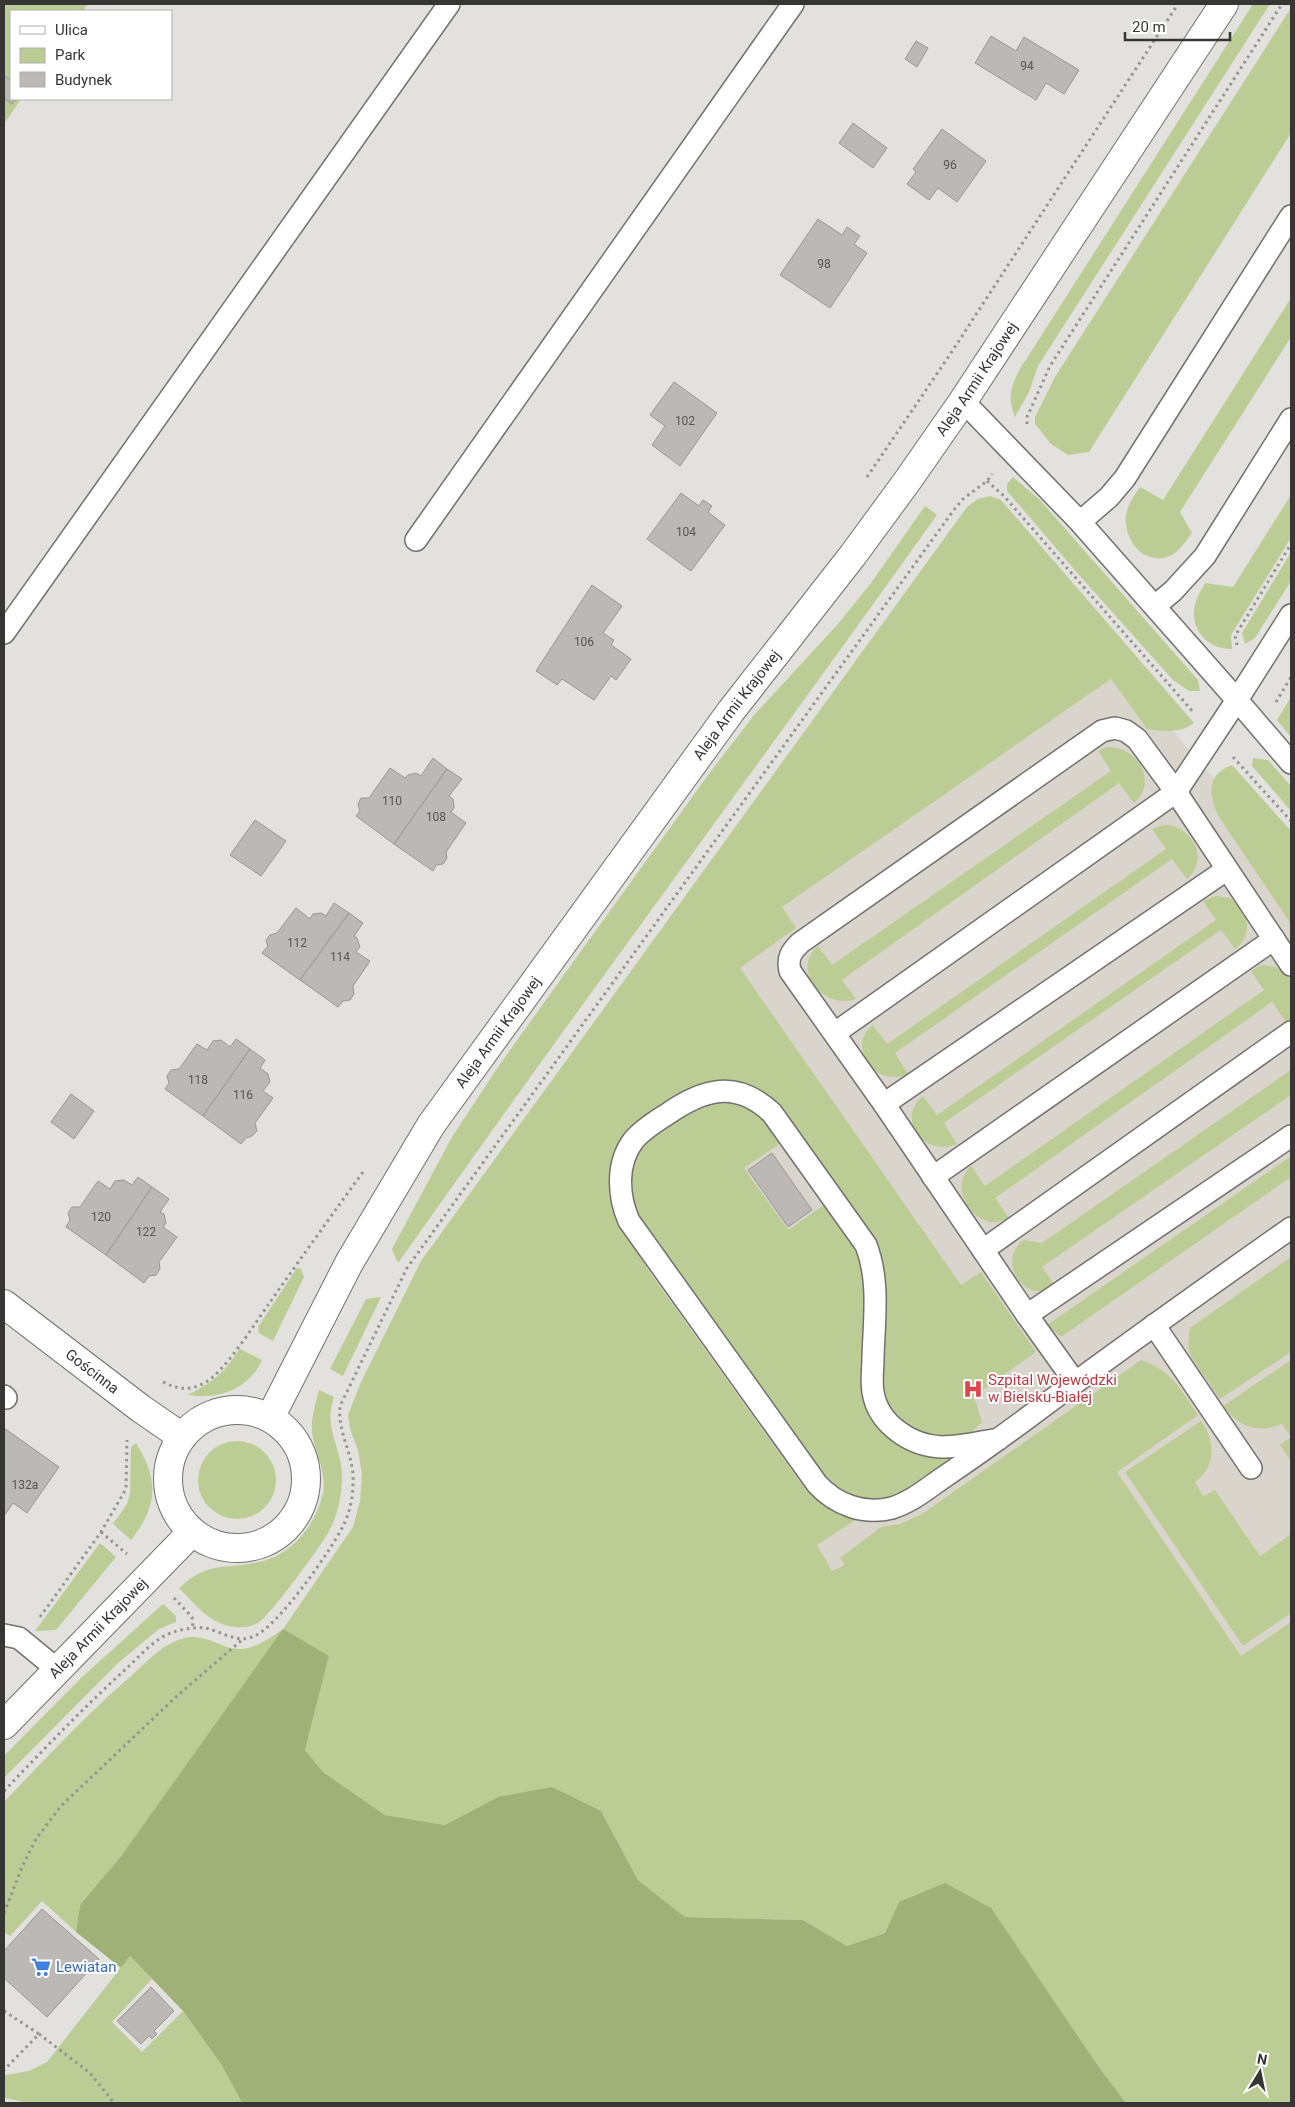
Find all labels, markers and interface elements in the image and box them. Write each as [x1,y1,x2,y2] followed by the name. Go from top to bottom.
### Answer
[10,10,172,100] legend
[1125,10,1230,42] scale bar
[1132,18,1166,36] text: 20 m
[55,21,88,39] text: Ulica
[55,46,86,64] text: Park
[1020,59,1034,73] house number: 94
[55,71,112,89] text: Budynek
[943,158,957,172] house number: 96
[817,257,831,271] house number: 98
[932,319,1021,440] street label: Aleja Armii Krajowej
[675,414,695,428] house number: 102
[676,525,696,539] house number: 104
[574,635,594,649] house number: 106
[689,646,784,764] street label: Aleja Armii Krajowej
[382,794,402,808] house number: 110
[426,810,446,824] house number: 108
[287,936,307,950] house number: 112
[330,950,350,964] house number: 114
[452,973,545,1092] street label: Aleja Armii Krajowej
[188,1073,208,1087] house number: 118
[233,1088,253,1102] house number: 116
[91,1210,111,1224] house number: 120
[136,1225,156,1239] house number: 122
[62,1345,123,1398] street label: Gościnna
[988,1371,1117,1406] place label: Szpital Wojewódzki w Bielsku-Białej
[962,1378,984,1400] hospital icon: Szpital Wojewódzki w Bielsku-Białej
[12,1478,38,1492] house number: 132a
[45,1574,151,1682] street label: Aleja Armii Krajowej
[30,1956,52,1978] supermarket icon: Lewiatan
[56,1958,116,1976] place label: Lewiatan
[1235,2047,1285,2097] north arrow
[1256,2050,1269,2068] text: N

